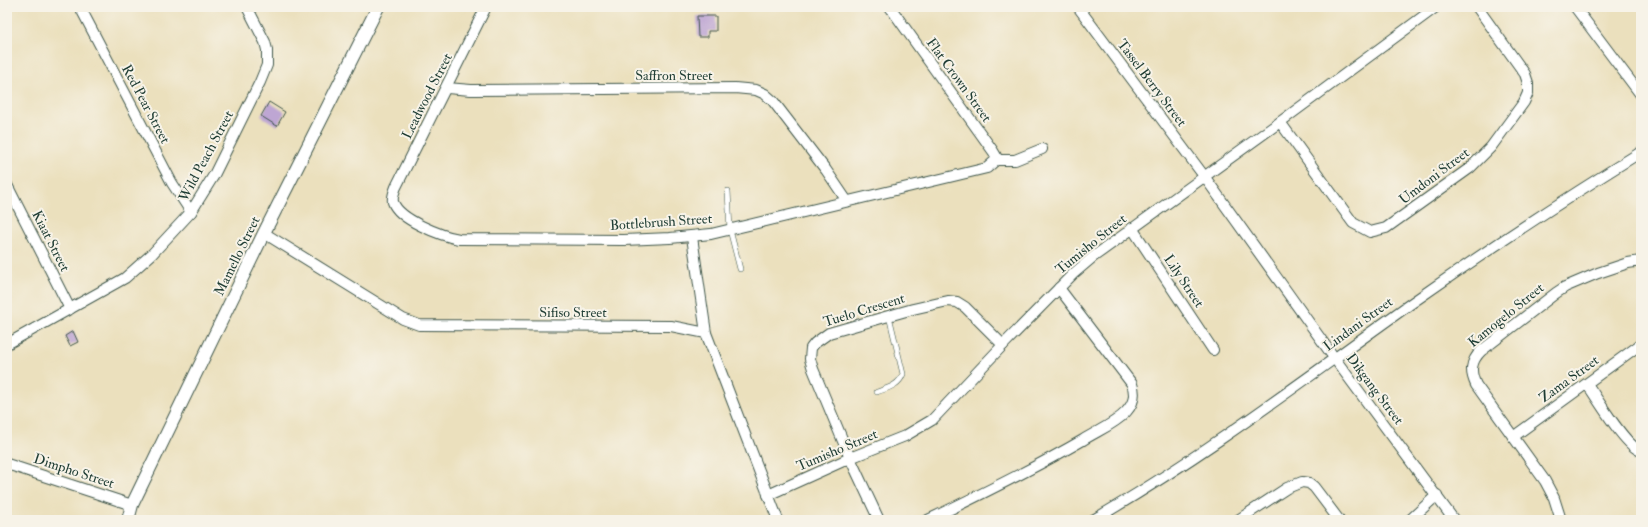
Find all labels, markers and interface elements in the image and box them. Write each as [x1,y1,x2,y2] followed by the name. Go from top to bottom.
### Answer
[923,35,996,126] street label: Flat Crown Street
[1113,36,1191,131] street label: Tassel Berry Street
[398,50,456,142] street label: Leadwood Street
[118,62,174,147] street label: Red Pear Street
[635,67,713,84] street label: Saffron Street
[174,107,237,205] street label: Wild Peach Street
[1396,144,1473,208] street label: Umdoni Street
[28,208,74,275] street label: Kiaat Street
[609,210,713,234] street label: Bottlebrush Street
[1052,210,1130,278] street label: Tumisho Street
[210,213,264,299] street label: Mamello Street
[1159,251,1208,312] street label: Lily Street
[1465,279,1548,351] street label: Kamogelo Street
[821,289,907,330] street label: Tuelo Crescent
[1320,293,1396,355] street label: Lindani Street
[539,304,607,321] street label: Sifiso Street
[1343,350,1408,428] street label: Dikgang Street
[1536,351,1603,406] street label: Zama Street
[794,425,880,475] street label: Tumisho Street
[31,450,117,493] street label: Dimpho Street

